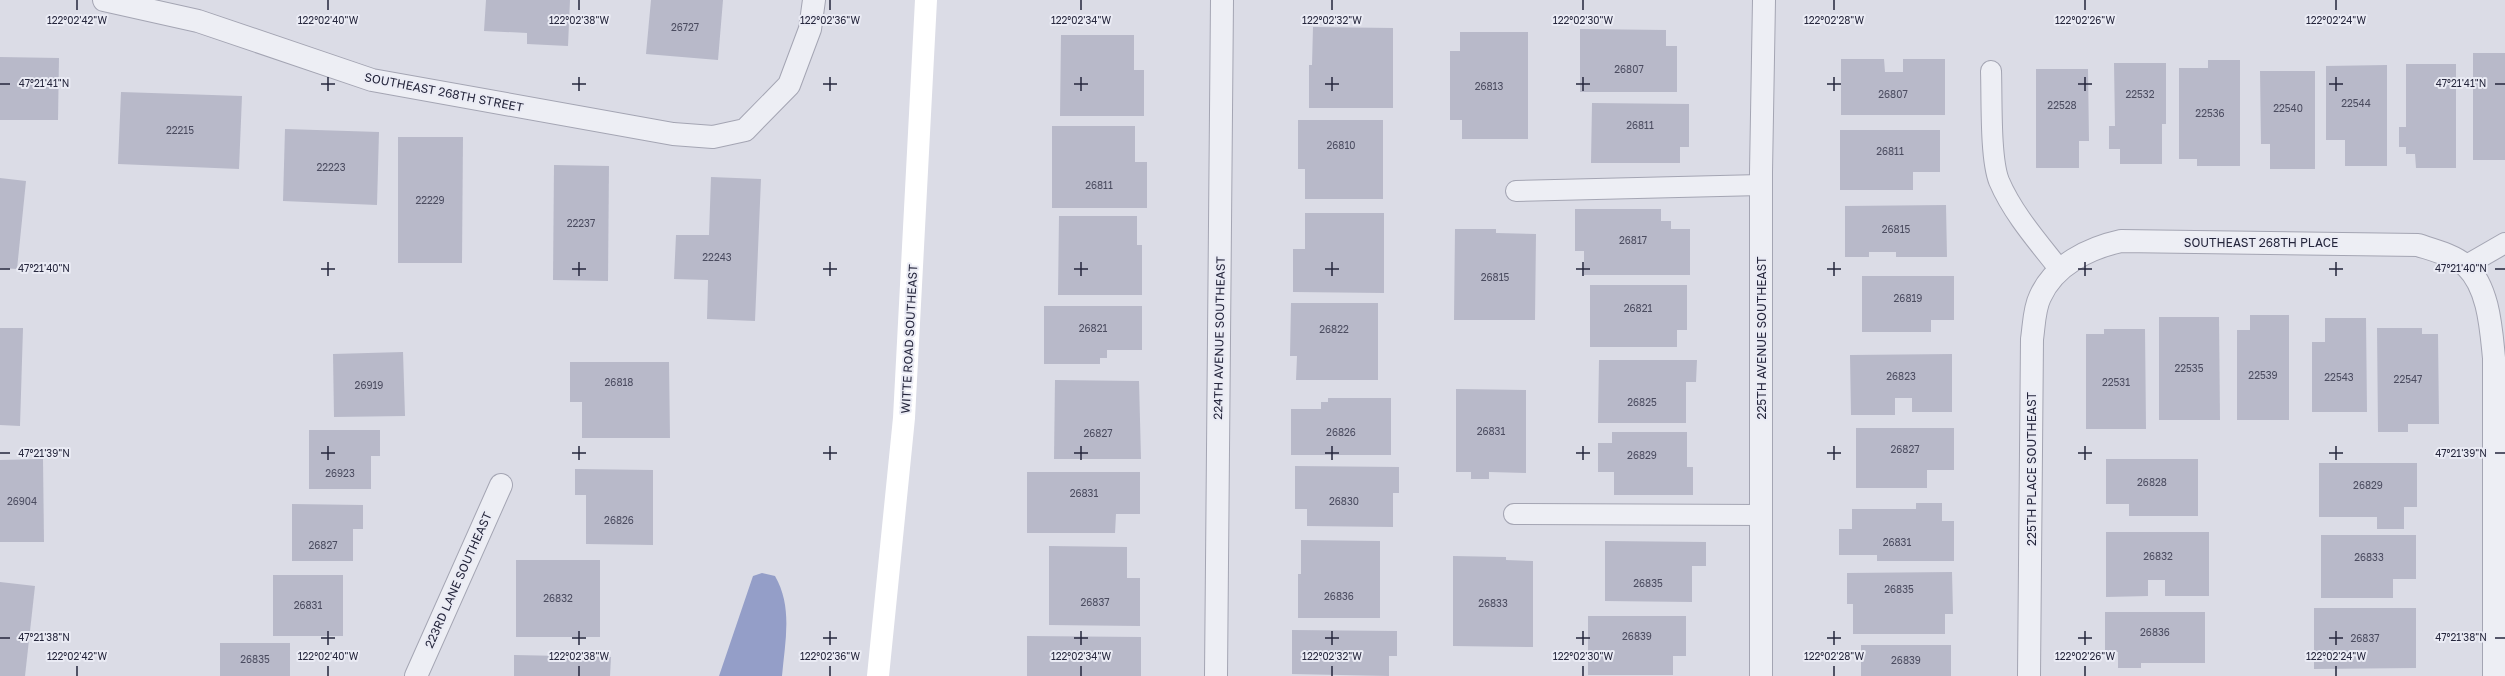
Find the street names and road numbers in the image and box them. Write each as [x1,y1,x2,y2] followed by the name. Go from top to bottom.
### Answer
[363,69,525,115] street label: SOUTHEAST 268TH STREET
[2184,235,2338,250] street label: SOUTHEAST 268TH PLACE
[1210,256,1228,420] street label: 224TH AVENUE SOUTHEAST
[1754,256,1769,420] street label: 225TH AVENUE SOUTHEAST
[898,263,920,414] street label: WITTE ROAD SOUTHEAST
[2024,391,2039,546] street label: 225TH PLACE SOUTHEAST
[421,509,495,650] street label: 223RD LANE SOUTHEAST

